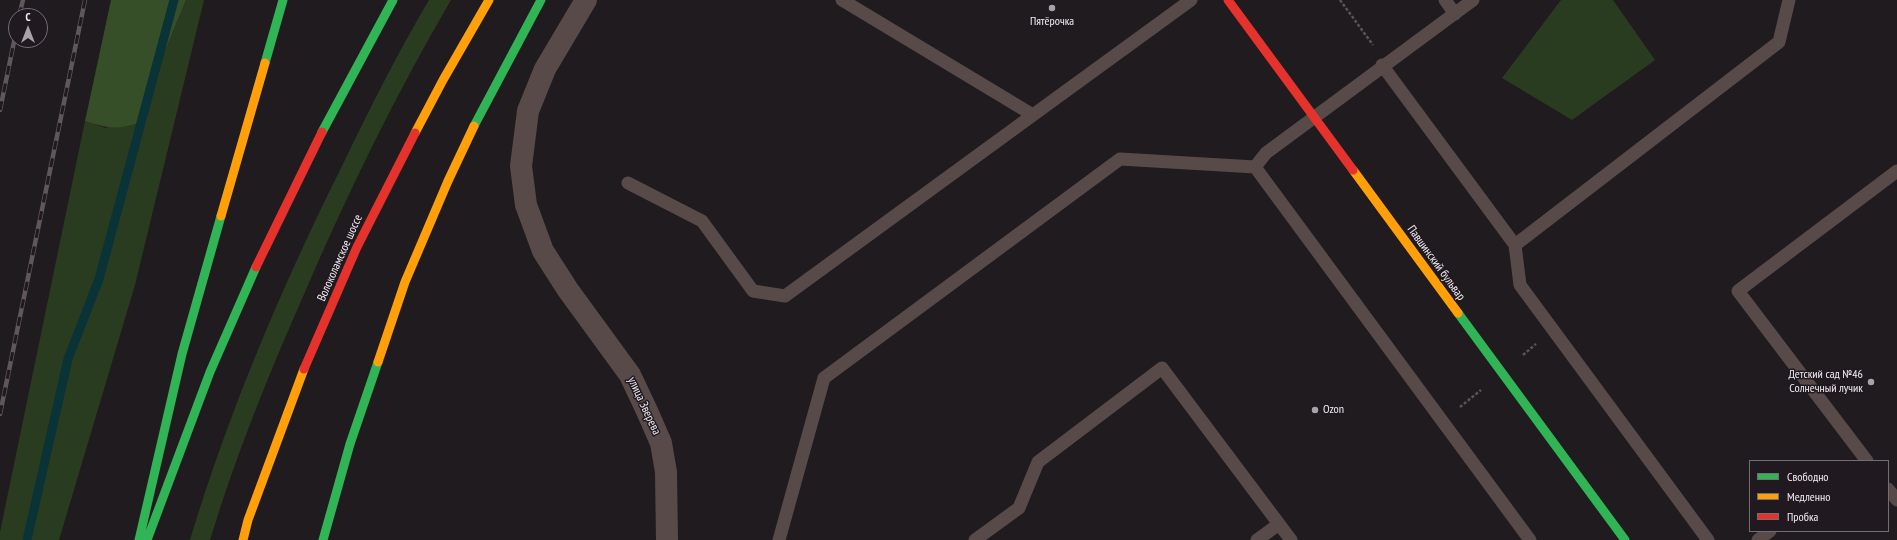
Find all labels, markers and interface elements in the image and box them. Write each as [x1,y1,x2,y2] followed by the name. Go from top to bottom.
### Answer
[1047,3,1057,13] marker: Пятёрочка
[8,8,48,48] north arrow
[25,10,31,24] text: С
[1030,15,1074,29] place label: Пятёрочка
[314,212,366,304] street label: Волоколамское шоссе
[1404,223,1468,303] street label: Павшинский бульвар
[1788,368,1863,396] place label: Детский сад №46 Солнечный лучик
[624,375,664,437] street label: улица Зверева
[1866,377,1876,387] marker: Детский сад №46 Солнечный лучик
[1323,403,1344,417] place label: Ozon
[1310,405,1320,415] marker: Ozon
[1749,460,1889,532] legend
[1787,469,1829,484] text: Свободно
[1787,489,1830,504] text: Медленно
[1787,509,1818,524] text: Пробка

